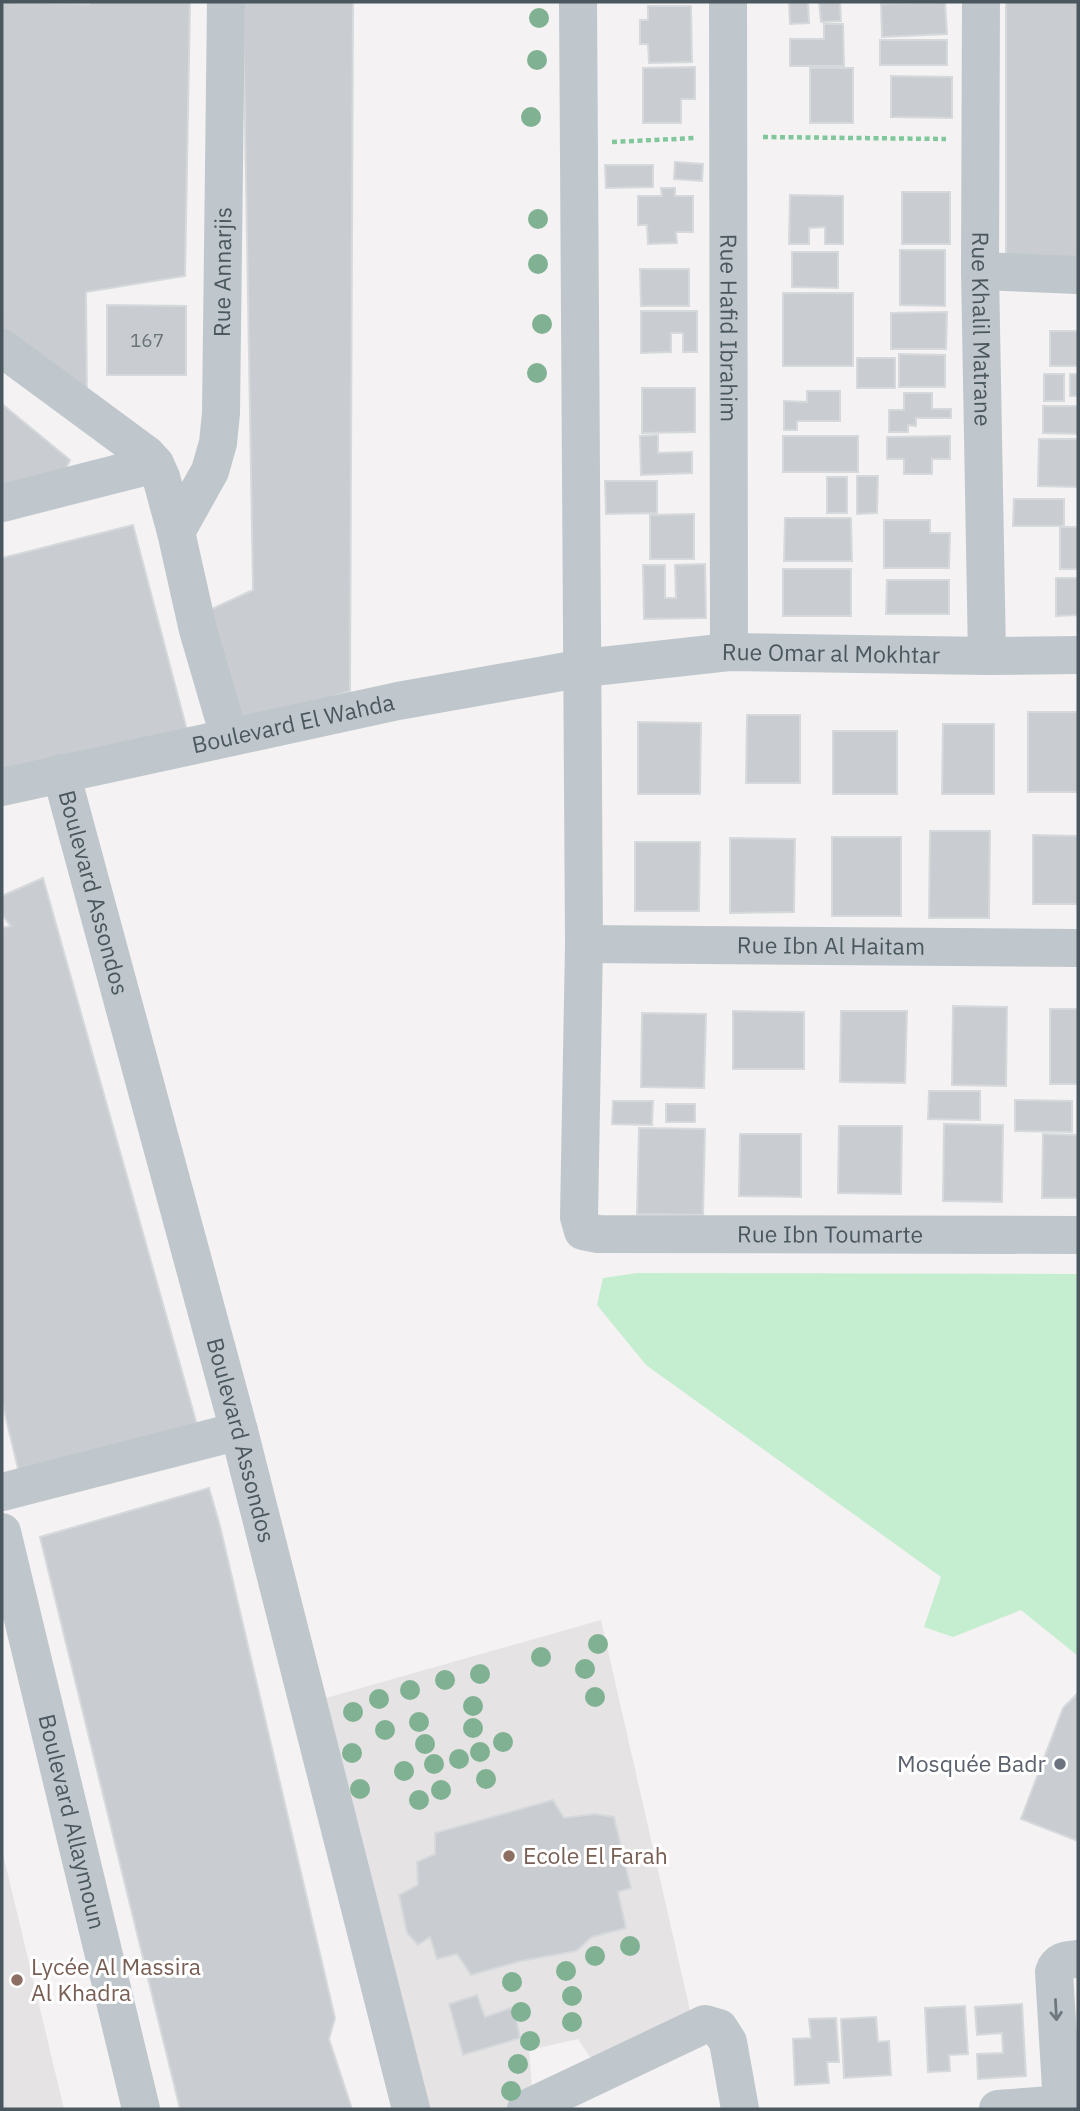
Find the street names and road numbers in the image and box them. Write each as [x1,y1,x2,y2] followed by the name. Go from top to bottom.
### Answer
[206,207,238,337] street label: Rue Annarjis
[966,231,999,427] street label: Rue Khalil Matrane
[714,234,745,422] street label: Rue Hafid Ibrahim
[722,636,941,669] street label: Rue Omar al Mokhtar
[189,686,397,759] street label: Boulevard El Wahda
[52,787,136,998] street label: Boulevard Assondos
[737,929,925,961] street label: Rue Ibn Al Haitam
[737,1218,923,1249] street label: Rue Ibn Toumarte
[200,1334,283,1546] street label: Boulevard Assondos
[32,1711,113,1932] street label: Boulevard Allaymoun

